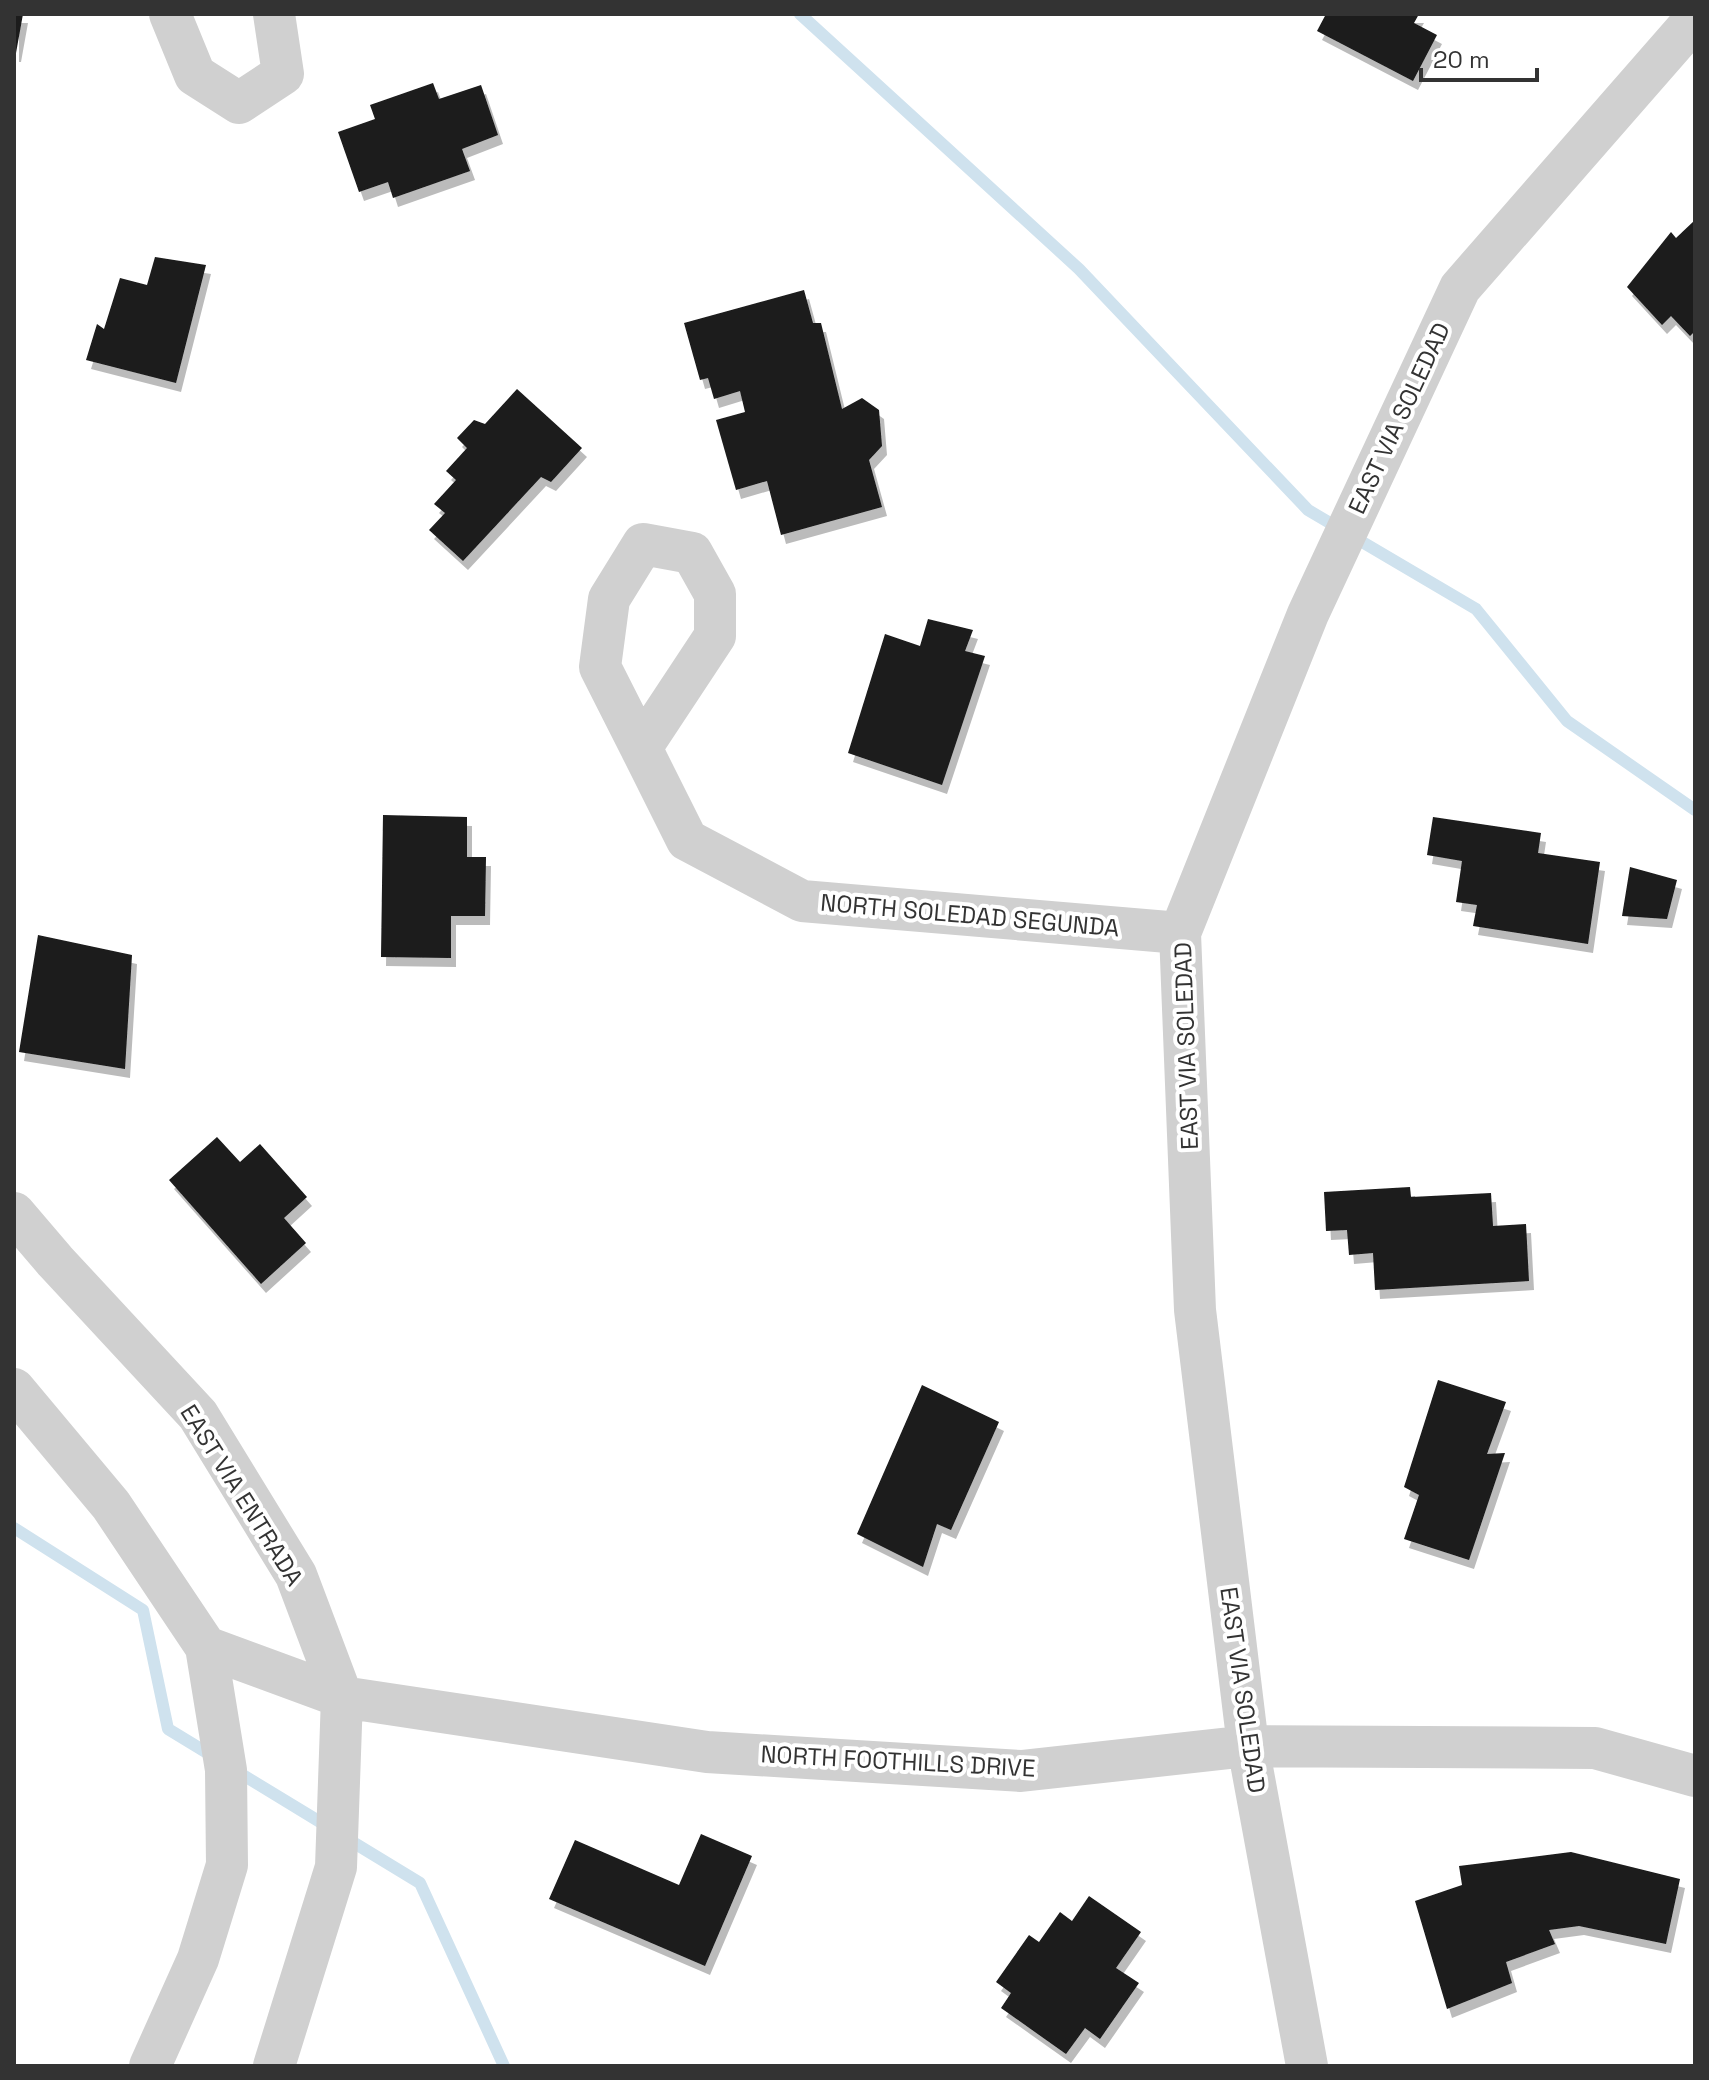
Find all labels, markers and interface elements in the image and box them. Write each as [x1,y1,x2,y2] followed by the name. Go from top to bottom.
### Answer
[1421,32,1537,82] scale bar
[1433,44,1490,75] text: 20 m
[1341,317,1457,519] street label: EAST VIA SOLEDAD
[819,886,1121,944] street label: NORTH SOLEDAD SEGUNDA
[1167,942,1205,1150] street label: EAST VIA SOLEDAD
[174,1398,310,1592] street label: EAST VIA ENTRADA
[1213,1585,1273,1795] street label: EAST VIA SOLEDAD
[760,1738,1036,1784] street label: NORTH FOOTHILLS DRIVE

